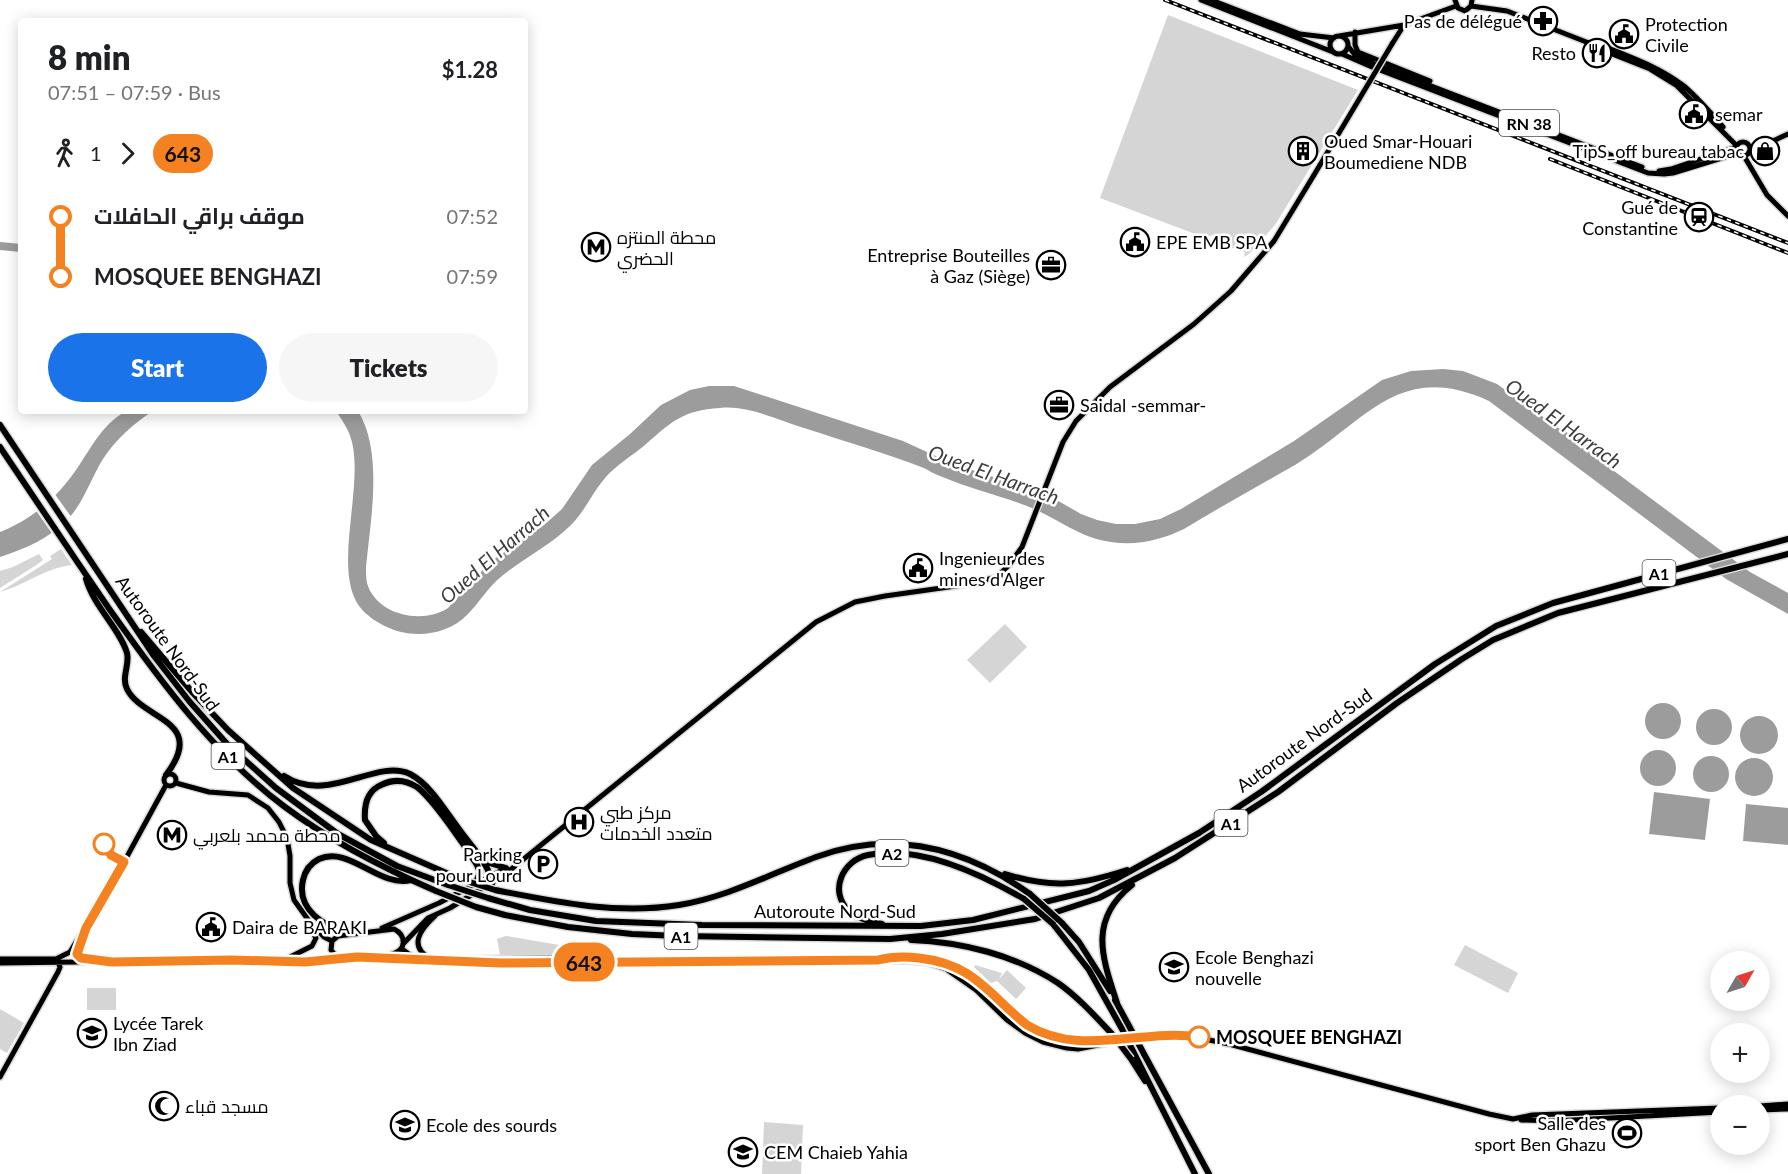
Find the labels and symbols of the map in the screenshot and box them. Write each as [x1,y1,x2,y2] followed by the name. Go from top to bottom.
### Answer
[1527,5,1559,37] pharmacy icon: Pas de délégué
[1404,10,1522,32] place label: Pas de délégué
[1645,13,1728,56] place label: Protection Civile
[1608,18,1640,50] public building icon: Protection Civile
[1581,37,1613,69] restaurant icon: Resto
[1531,42,1576,64] place label: Resto
[1678,98,1710,130] public building icon: semar
[1715,103,1763,125] place label: semar
[1499,110,1559,136] road number: RN 38
[1324,130,1472,173] place label: Oued Smar-Houari Boumediene NDB
[1287,135,1319,167] building icon: Oued Smar-Houari Boumediene NDB
[1749,135,1781,167] shop icon: TipS_off bureau tabac
[1573,140,1744,162] place label: TipS_off bureau tabac
[1582,196,1678,239] place label: Gué de Constantine
[1683,201,1715,233] station icon: Gué de Constantine
[617,226,716,273] place label: محطة المنتزه الحضري
[1119,226,1151,258] public building icon: EPE EMB SPA
[580,231,612,263] metro station icon: محطة المنتزه الحضري
[1156,231,1268,253] place label: EPE EMB SPA
[867,244,1030,287] place label: Entreprise Bouteilles à Gaz (Siège)
[1035,249,1067,281] office icon: Entreprise Bouteilles à Gaz (Siège)
[1501,373,1627,473] water label: Oued El Harrach
[1043,389,1075,421] office icon: Saidal -semmar-
[1080,394,1206,416] place label: Saidal -semmar-
[925,439,1063,509] water label: Oued El Harrach
[434,500,554,608] water label: Oued El Harrach
[939,547,1045,590] place label: Ingenieur des mines d'Alger
[902,552,934,584] public building icon: Ingenieur des mines d'Alger
[1642,560,1676,586] road number: A1
[112,571,224,715] street label: Autoroute Nord-Sud
[1232,684,1376,796] street label: Autoroute Nord-Sud
[212,743,244,769] road number: A1
[600,801,713,844] place label: مركز طبي متعدد الخدمات
[563,806,595,838] hospital icon: مركز طبي متعدد الخدمات
[1214,810,1248,836] road number: A1
[156,819,188,851] metro station icon: محطة محمد بلعربي
[193,824,341,850] place label: محطة محمد بلعربي
[93,833,115,855] unlabelled marker
[876,840,908,866] road number: A2
[436,843,522,886] place label: Parking pour Lourd
[527,848,559,880] parking icon: Parking pour Lourd
[754,900,916,922] street label: Autoroute Nord-Sud
[195,911,227,943] public building icon: Daira de BARAKI
[232,916,367,938] place label: Daira de BARAKI
[664,923,698,949] road number: A1
[550,942,618,982] line badge: 643
[1195,946,1314,989] place label: Ecole Benghazi nouvelle
[1158,951,1190,983] school or university icon: Ecole Benghazi nouvelle
[1710,951,1770,1011] north arrow
[113,1012,204,1055] place label: Lycée Tarek Ibn Ziad
[76,1017,108,1049] school or university icon: Lycée Tarek Ibn Ziad
[1188,1026,1210,1048] marker: MOSQUEE BENGHAZI
[1216,1026,1402,1048] place label: MOSQUEE BENGHAZI
[148,1090,180,1122] mosque icon: مسجد قباء
[185,1095,268,1117] place label: مسجد قباء
[389,1109,421,1141] school or university icon: Ecole des sourds
[1474,1112,1606,1155] place label: Salle des sport Ben Ghazu
[426,1114,557,1136] place label: Ecole des sourds
[1611,1117,1643,1149] sports icon: Salle des sport Ben Ghazu
[727,1136,759,1168] school or university icon: CEM Chaieb Yahia
[764,1141,908,1163] place label: CEM Chaieb Yahia

